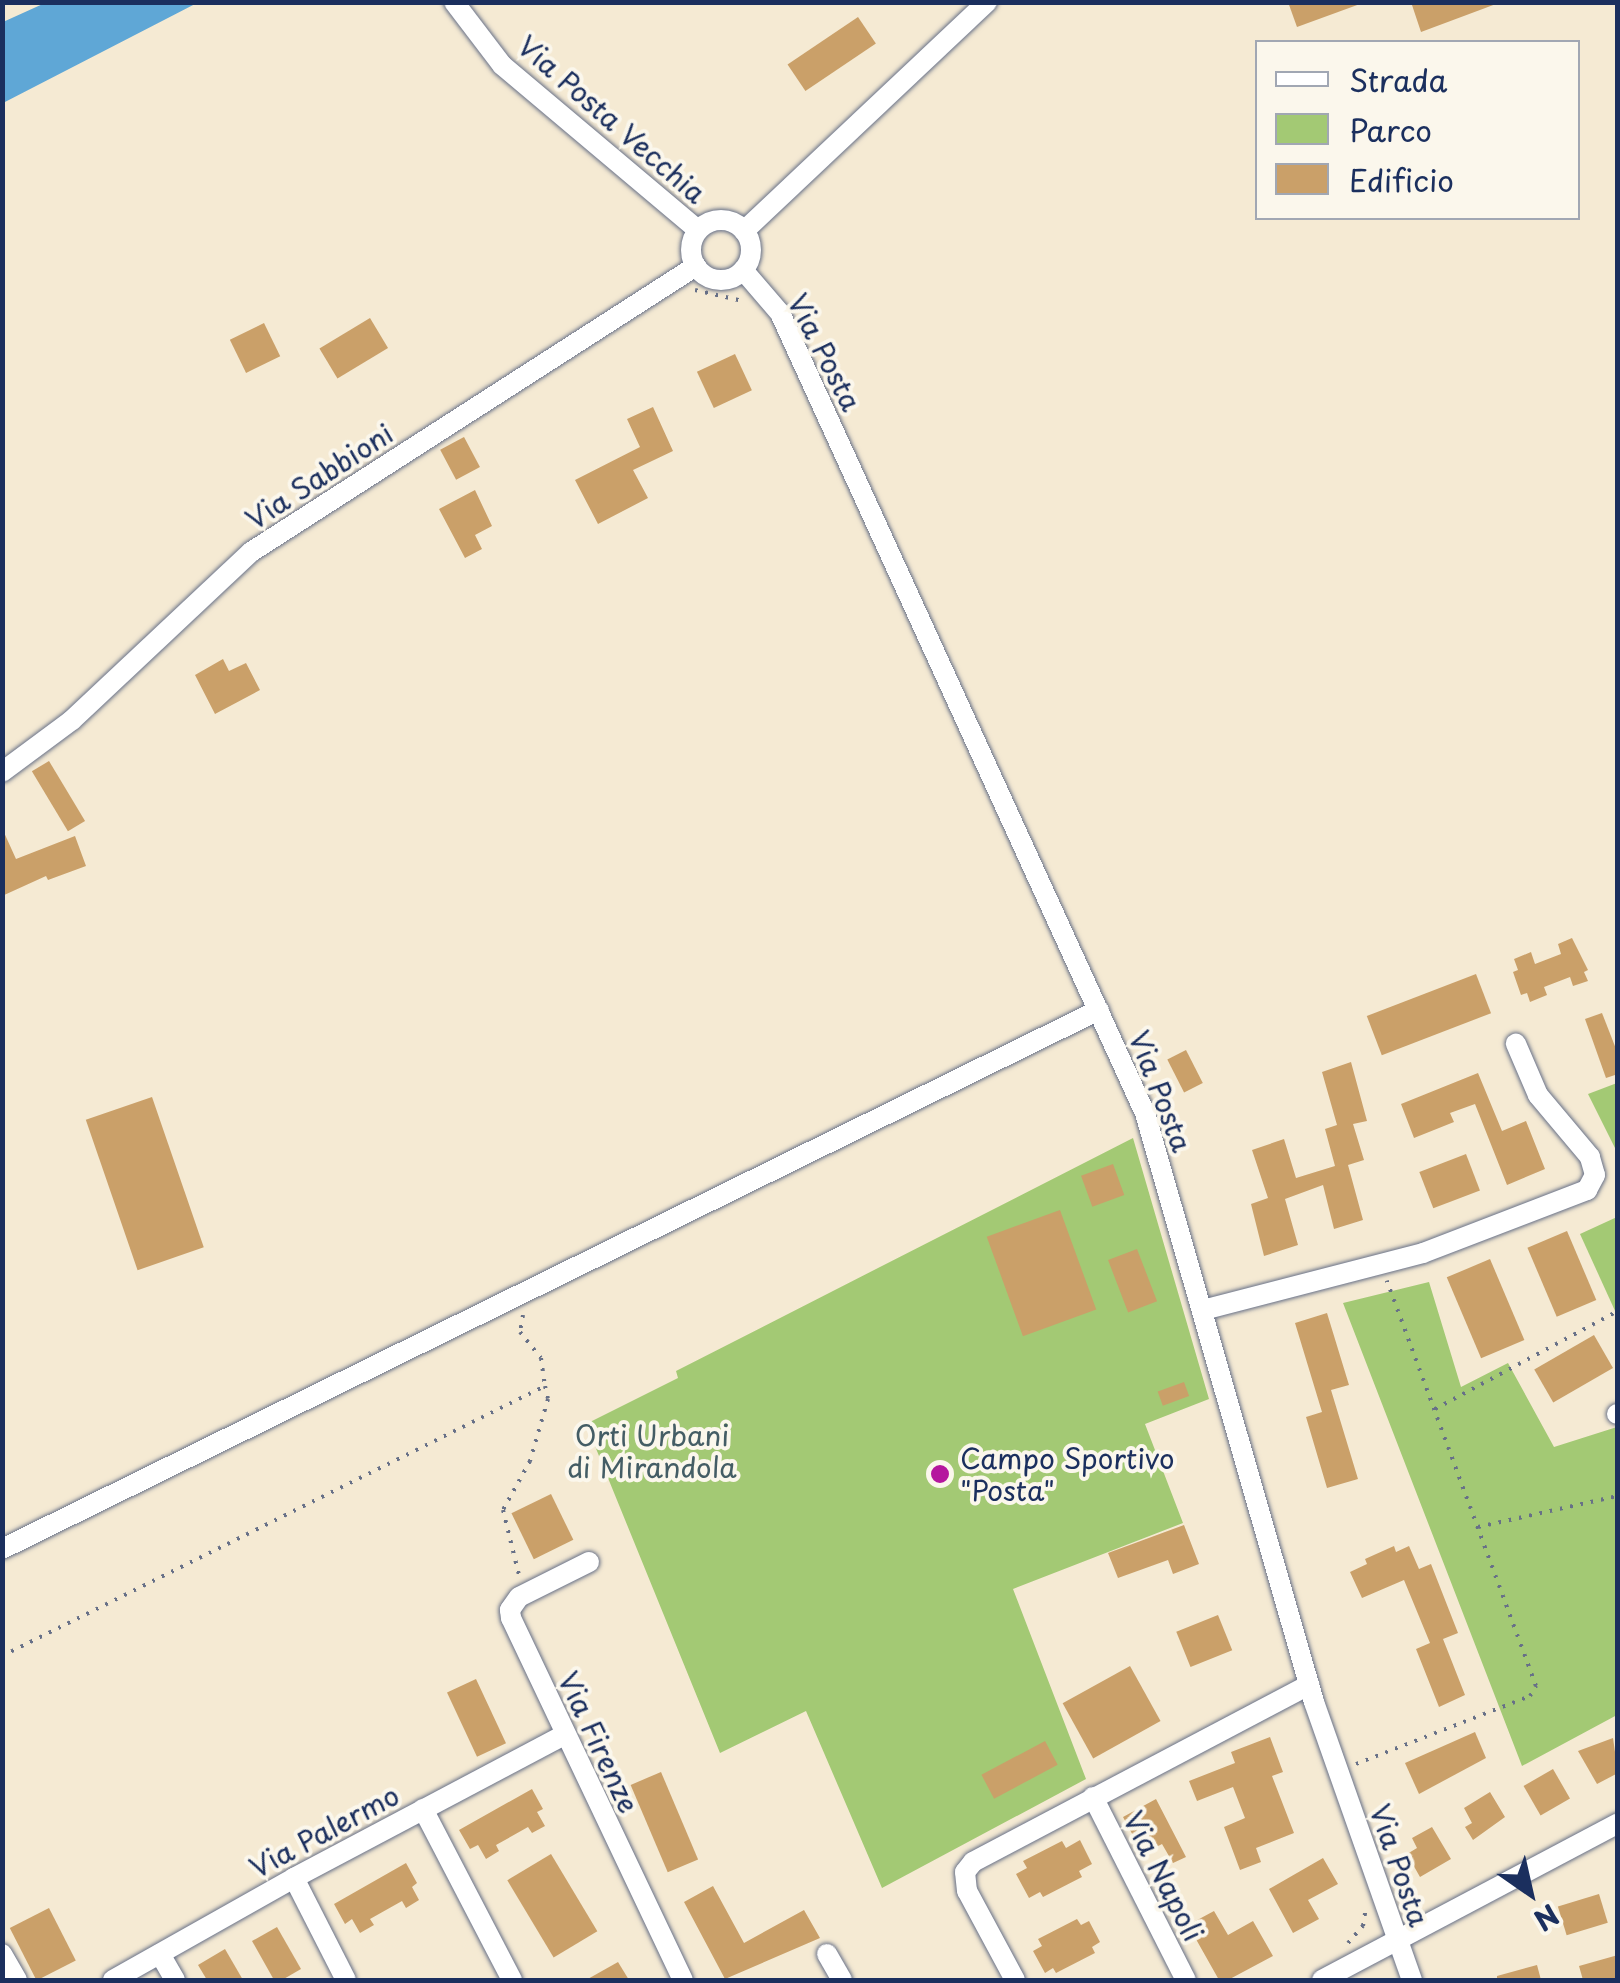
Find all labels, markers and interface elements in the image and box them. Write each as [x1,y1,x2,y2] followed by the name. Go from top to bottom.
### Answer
[511,28,713,210] street label: Via Posta Vecchia
[1255,40,1580,220] legend
[1349,57,1448,102] text: Strada
[1349,107,1432,152] text: Parco
[1349,157,1454,202] text: Edificio
[781,288,869,416] street label: Via Posta
[240,416,398,536] street label: Via Sabbioni
[1123,1026,1199,1156] street label: Via Posta
[567,1418,737,1484] park label: Orti Urbani di Mirandola
[960,1441,1174,1507] place label: Campo Sportivo "Posta"
[929,1463,951,1485] marker: Campo Sportivo "Posta"
[552,1667,646,1817] street label: Via Firenze
[244,1778,404,1884] street label: Via Palermo
[1364,1800,1436,1930] street label: Via Posta
[1117,1806,1211,1946] street label: Via Napoli
[1480,1843,1580,1943] north arrow
[1526,1894,1568,1942] text: N

